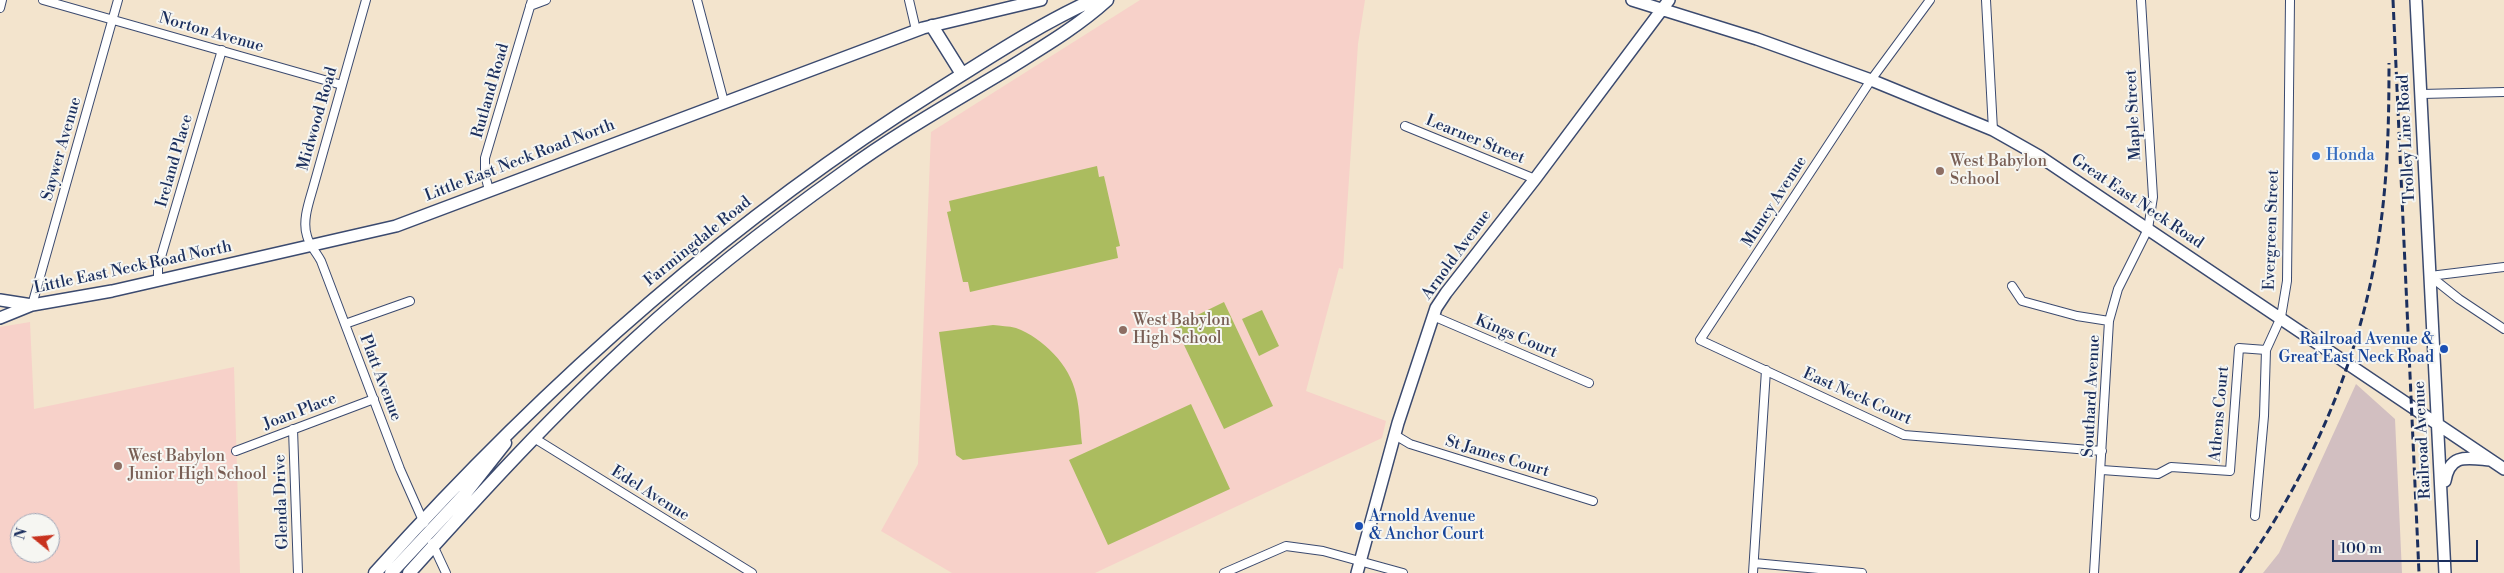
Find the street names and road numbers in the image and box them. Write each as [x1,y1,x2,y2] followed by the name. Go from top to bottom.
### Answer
[156,9,266,57] street label: Norton Avenue
[468,41,514,141] street label: Rutland Road
[294,65,342,173] street label: Midwood Road
[2122,69,2146,161] street label: Maple Street
[2394,74,2420,204] street label: Trolley Line Road
[38,95,86,203] street label: Saywer Avenue
[1423,111,1527,169] street label: Learner Street
[153,112,197,210] street label: Ireland Place
[422,116,618,206] street label: Little East Neck Road North
[2067,151,2207,253] street label: Great East Neck Road
[1738,153,1812,251] street label: Muncy Avenue
[2260,169,2284,291] street label: Evergreen Street
[641,193,755,291] street label: Farmingdale Road
[1418,206,1496,304] street label: Arnold Avenue
[32,238,234,298] street label: Little East Neck Road North
[1472,311,1560,363] street label: Kings Court
[355,332,405,424] street label: Platt Avenue
[2079,334,2105,458] street label: Southard Avenue
[1800,364,1914,430] street label: East Neck Court
[2206,365,2234,463] street label: Athens Court
[2410,380,2436,500] street label: Railroad Avenue
[261,389,339,435] street label: Joan Place
[1443,432,1551,482] street label: St James Court
[271,454,293,550] street label: Glenda Drive
[607,462,693,526] street label: Edel Avenue

